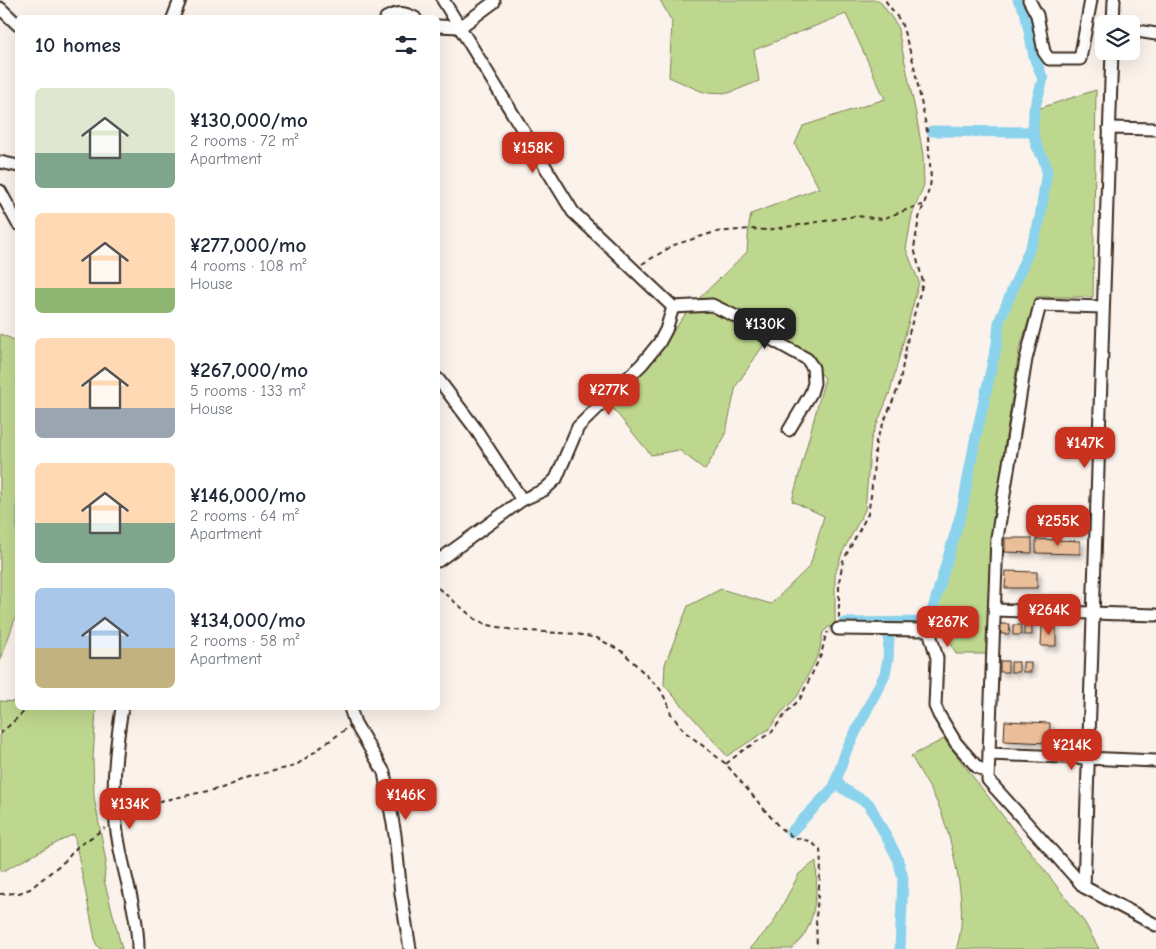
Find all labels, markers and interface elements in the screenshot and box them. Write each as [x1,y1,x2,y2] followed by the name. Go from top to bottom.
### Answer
[1095,15,1140,60] map controls
[1095,15,1140,60] button: layers
[392,31,420,59] icon: filters
[35,33,121,57] text: 10 homes
[75,108,135,168] icon: home
[190,108,308,132] text: ¥130,000/mo
[190,132,299,150] text: 2 rooms · 72 m²
[498,132,568,174] pin: ¥158K
[513,139,553,157] text: ¥158K
[190,150,262,168] text: Apartment
[75,233,135,293] icon: home
[190,233,306,257] text: ¥277,000/mo
[190,257,306,275] text: 4 rooms · 108 m²
[190,275,233,293] text: House
[730,308,800,350] pin: ¥130K
[745,315,785,333] text: ¥130K
[75,358,135,418] icon: home
[190,358,308,382] text: ¥267,000/mo
[574,374,644,416] pin: ¥277K
[589,381,629,399] text: ¥277K
[190,382,306,400] text: 5 rooms · 133 m²
[190,400,233,418] text: House
[1050,426,1120,469] pin: ¥147K
[1066,434,1104,452] text: ¥147K
[75,483,135,543] icon: home
[190,483,306,507] text: ¥146,000/mo
[1023,504,1093,547] pin: ¥255K
[190,507,299,525] text: 2 rooms · 64 m²
[1037,512,1079,530] text: ¥255K
[190,525,262,543] text: Apartment
[1014,594,1084,636] pin: ¥264K
[1029,601,1069,619] text: ¥264K
[913,606,983,648] pin: ¥267K
[75,608,135,668] icon: home
[190,608,306,632] text: ¥134,000/mo
[928,613,968,631] text: ¥267K
[190,632,300,650] text: 2 rooms · 58 m²
[190,650,262,668] text: Apartment
[1037,728,1107,771] pin: ¥214K
[1053,736,1091,754] text: ¥214K
[371,778,441,821] pin: ¥146K
[387,786,425,804] text: ¥146K
[95,788,165,830] pin: ¥134K
[111,795,149,813] text: ¥134K

